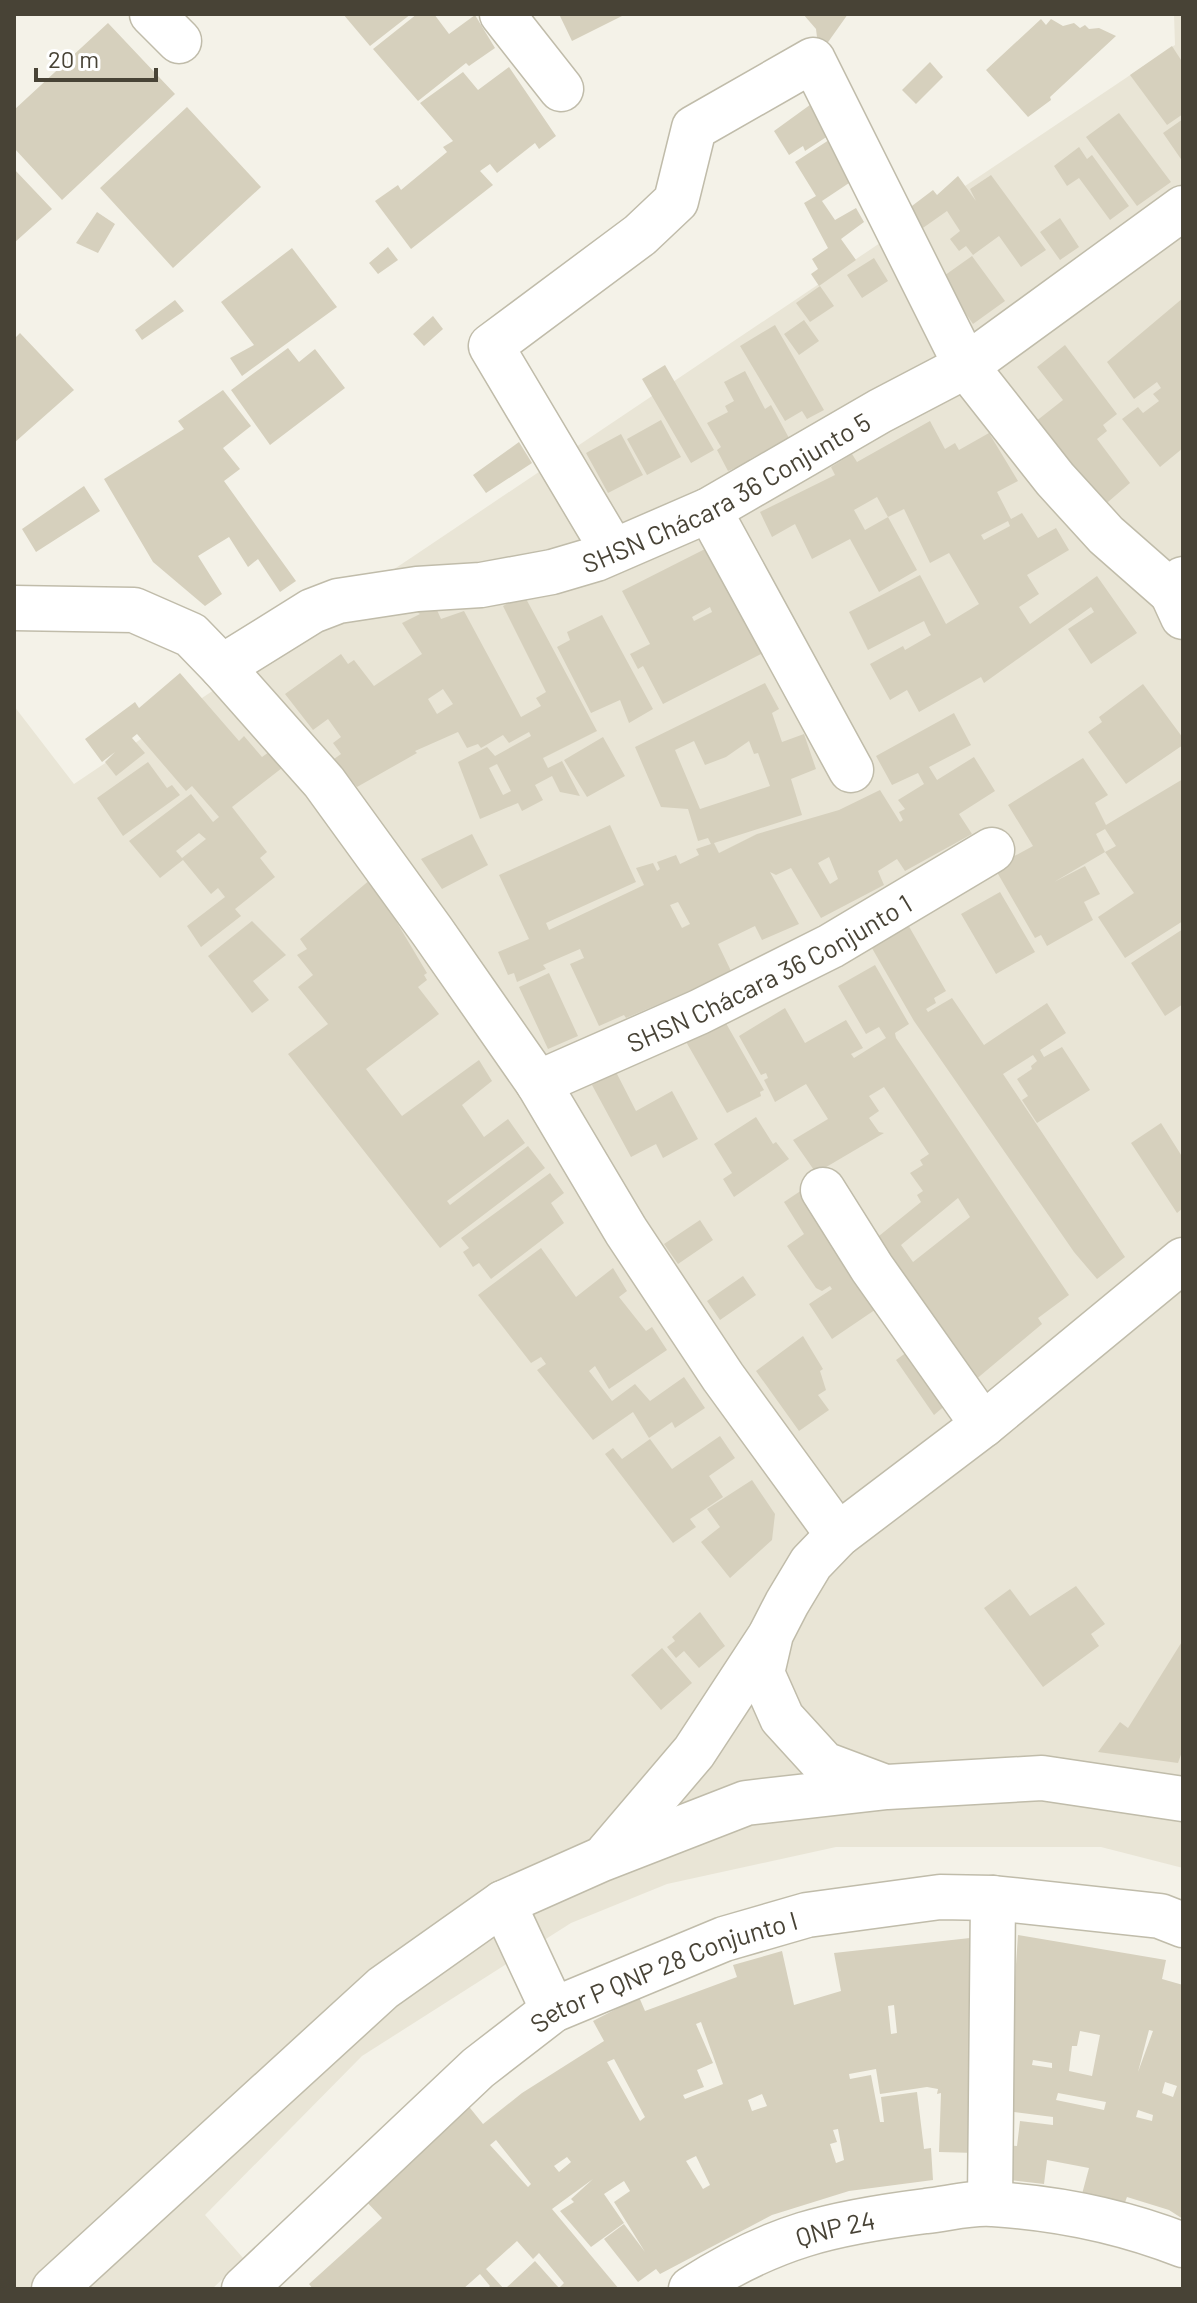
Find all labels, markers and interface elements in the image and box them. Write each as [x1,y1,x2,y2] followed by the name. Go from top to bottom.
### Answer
[36,32,156,82] scale bar
[48,44,99,73] text: 20 m
[578,405,875,578] street label: SHSN Chácara 36 Conjunto 5
[622,886,916,1058] street label: SHSN Chácara 36 Conjunto 1
[523,1903,801,2038] street label: Setor P QNP 28 Conjunto I
[791,2203,877,2252] street label: QNP 24

